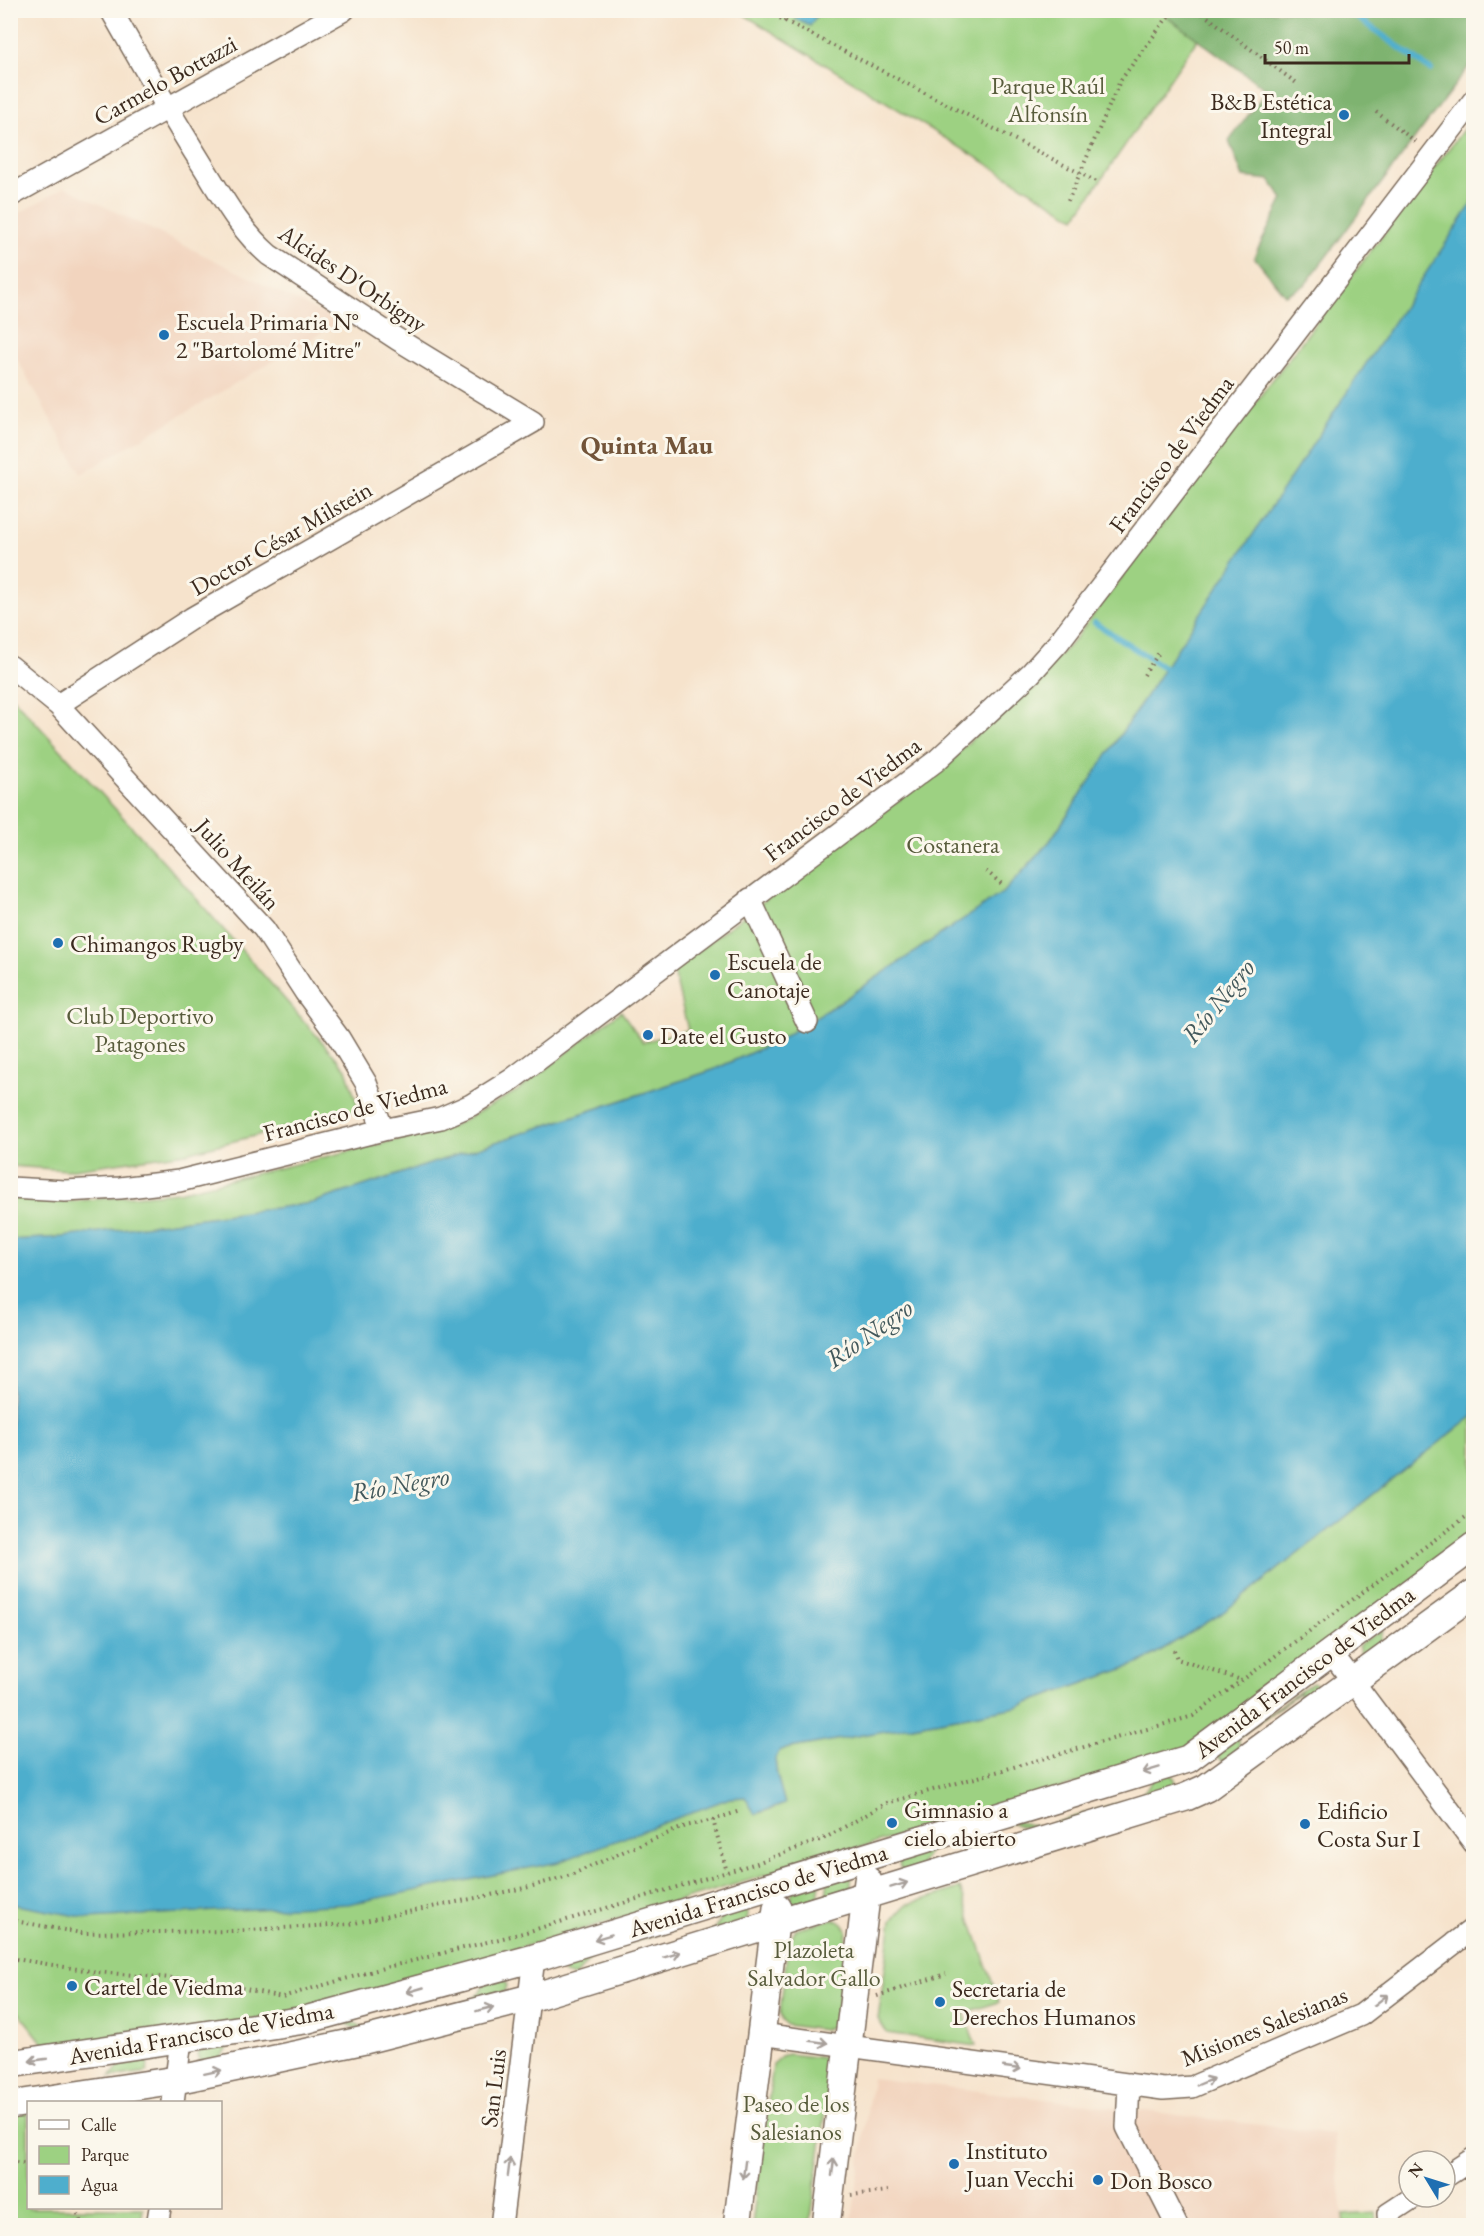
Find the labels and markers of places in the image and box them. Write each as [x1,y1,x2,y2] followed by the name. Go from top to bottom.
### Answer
[1210,86,1332,145] place label: B&B Estética Integral
[1337,108,1351,122] marker: B&B Estética Integral
[176,306,362,365] place label: Escuela Primaria N° 2 "Bartolomé Mitre"
[157,328,171,342] marker: Escuela Primaria N° 2 "Bartolomé Mitre"
[70,928,244,959] place label: Chimangos Rugby
[51,936,65,950] marker: Chimangos Rugby
[727,946,822,1005] place label: Escuela de Canotaje
[708,968,722,982] marker: Escuela de Canotaje
[660,1020,787,1051] place label: Date el Gusto
[641,1028,655,1042] marker: Date el Gusto
[904,1794,1016,1853] place label: Gimnasio a cielo abierto
[1317,1795,1420,1854] place label: Edificio Costa Sur I
[885,1816,899,1830] marker: Gimnasio a cielo abierto
[1298,1817,1312,1831] marker: Edificio Costa Sur I
[84,1971,244,2002] place label: Cartel de Viedma
[952,1973,1136,2032] place label: Secretaria de Derechos Humanos
[65,1979,79,1993] marker: Cartel de Viedma
[933,1995,947,2009] marker: Secretaria de Derechos Humanos
[964,2135,1074,2194] place label: Instituto Juan Vecchi
[947,2157,961,2171] marker: Instituto Juan Vecchi
[1110,2165,1212,2196] place label: Don Bosco
[1091,2173,1105,2187] marker: Don Bosco

